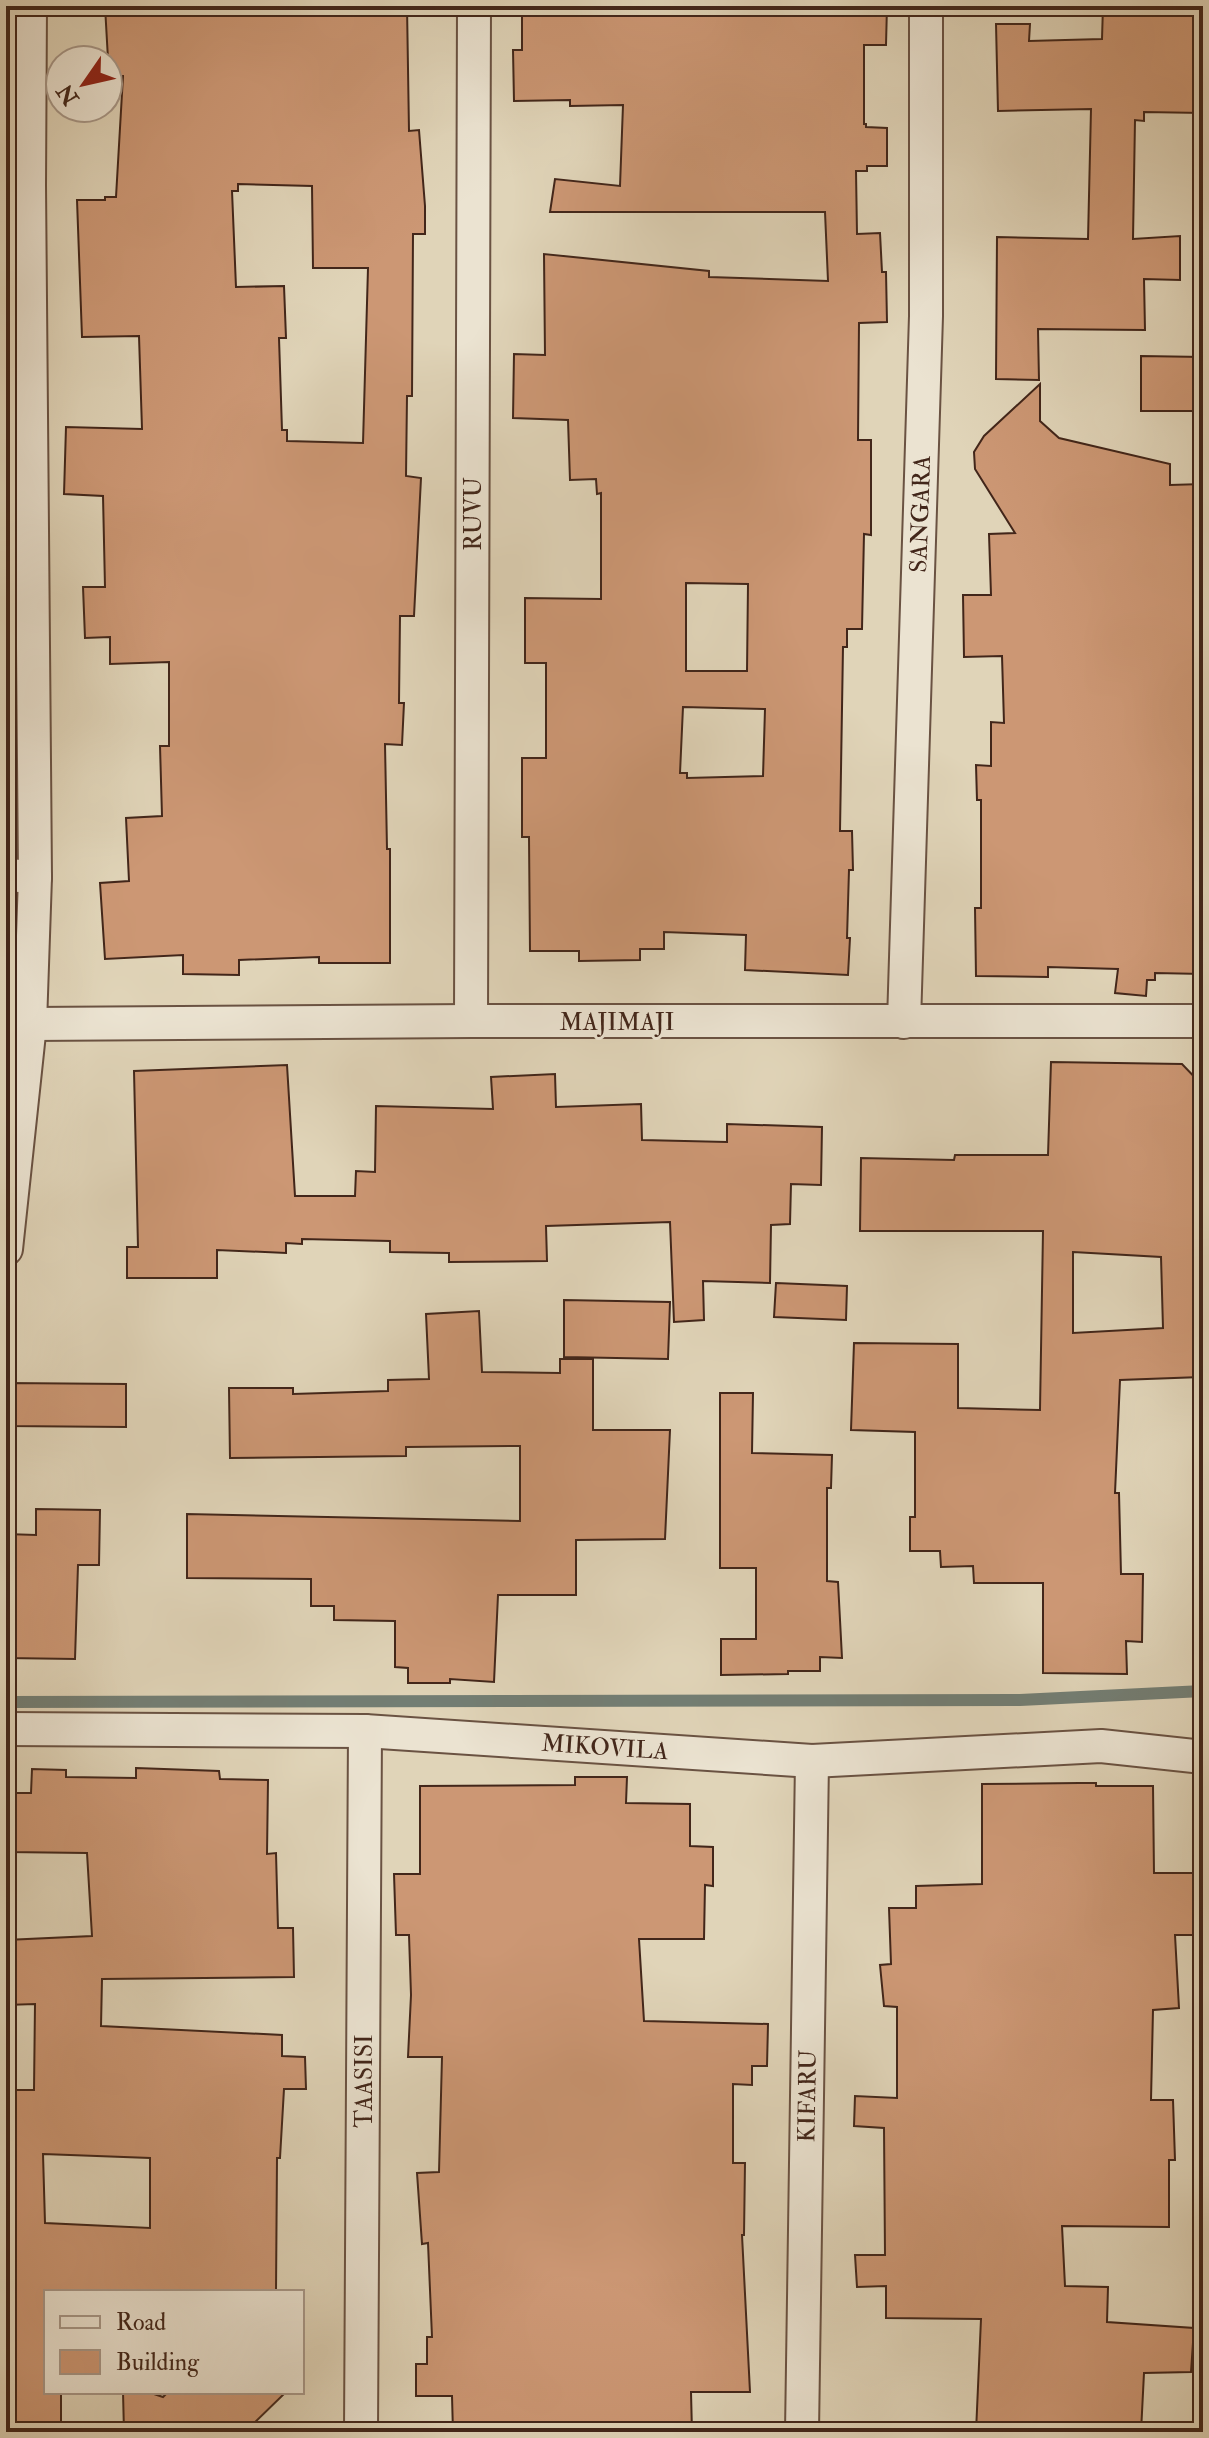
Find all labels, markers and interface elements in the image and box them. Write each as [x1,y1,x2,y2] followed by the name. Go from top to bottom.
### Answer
[44,44,124,124] north arrow
[51,78,86,111] text: N
[903,455,938,573] street label: SANGARA
[458,477,489,551] street label: RUVU
[560,1007,674,1038] street label: MAJIMAJI
[540,1728,670,1767] street label: MIKOVILA
[349,2034,380,2128] street label: TAASISI
[791,2049,824,2143] street label: KIFARU
[44,2290,304,2394] legend
[116,2307,166,2338] text: Road
[116,2347,200,2378] text: Building

